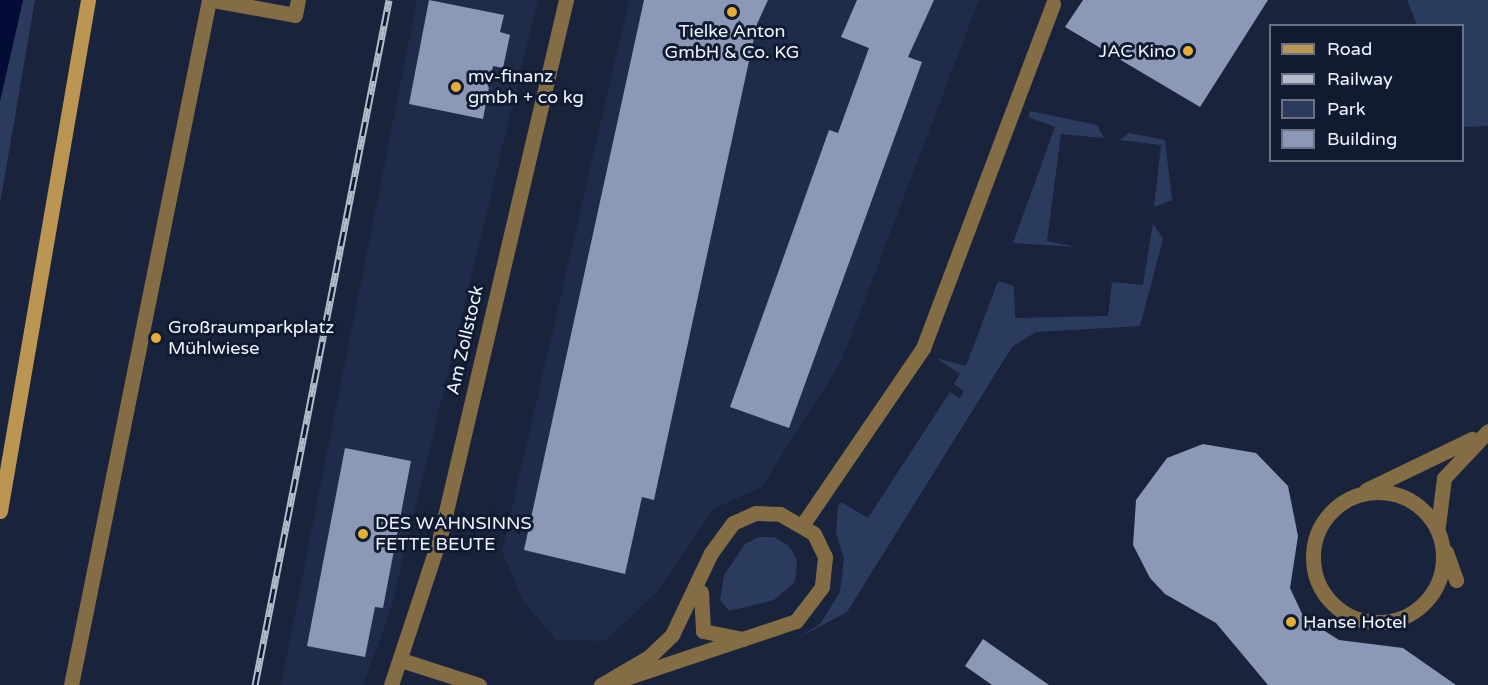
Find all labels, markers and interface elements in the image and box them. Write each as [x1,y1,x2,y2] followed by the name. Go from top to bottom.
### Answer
[725,5,739,19] marker: Tielke Anton GmbH & Co. KG
[665,21,799,63] place label: Tielke Anton GmbH & Co. KG
[1269,24,1464,162] legend
[1327,38,1372,60] text: Road
[1099,40,1176,62] place label: JAC Kino
[1181,44,1195,58] marker: JAC Kino
[468,66,584,109] place label: mv-finanz gmbh + co kg
[1327,68,1393,90] text: Railway
[449,80,463,94] marker: mv-finanz gmbh + co kg
[1327,98,1365,120] text: Park
[1327,128,1397,150] text: Building
[442,283,488,397] street label: Am Zollstock
[168,317,334,360] place label: Großraumparkplatz Mühlwiese
[149,331,163,345] marker: Großraumparkplatz Mühlwiese
[375,513,532,556] place label: DES WAHNSINNS FETTE BEUTE
[356,527,370,541] marker: DES WAHNSINNS FETTE BEUTE
[1303,611,1407,633] place label: Hanse Hotel
[1284,615,1298,629] marker: Hanse Hotel

